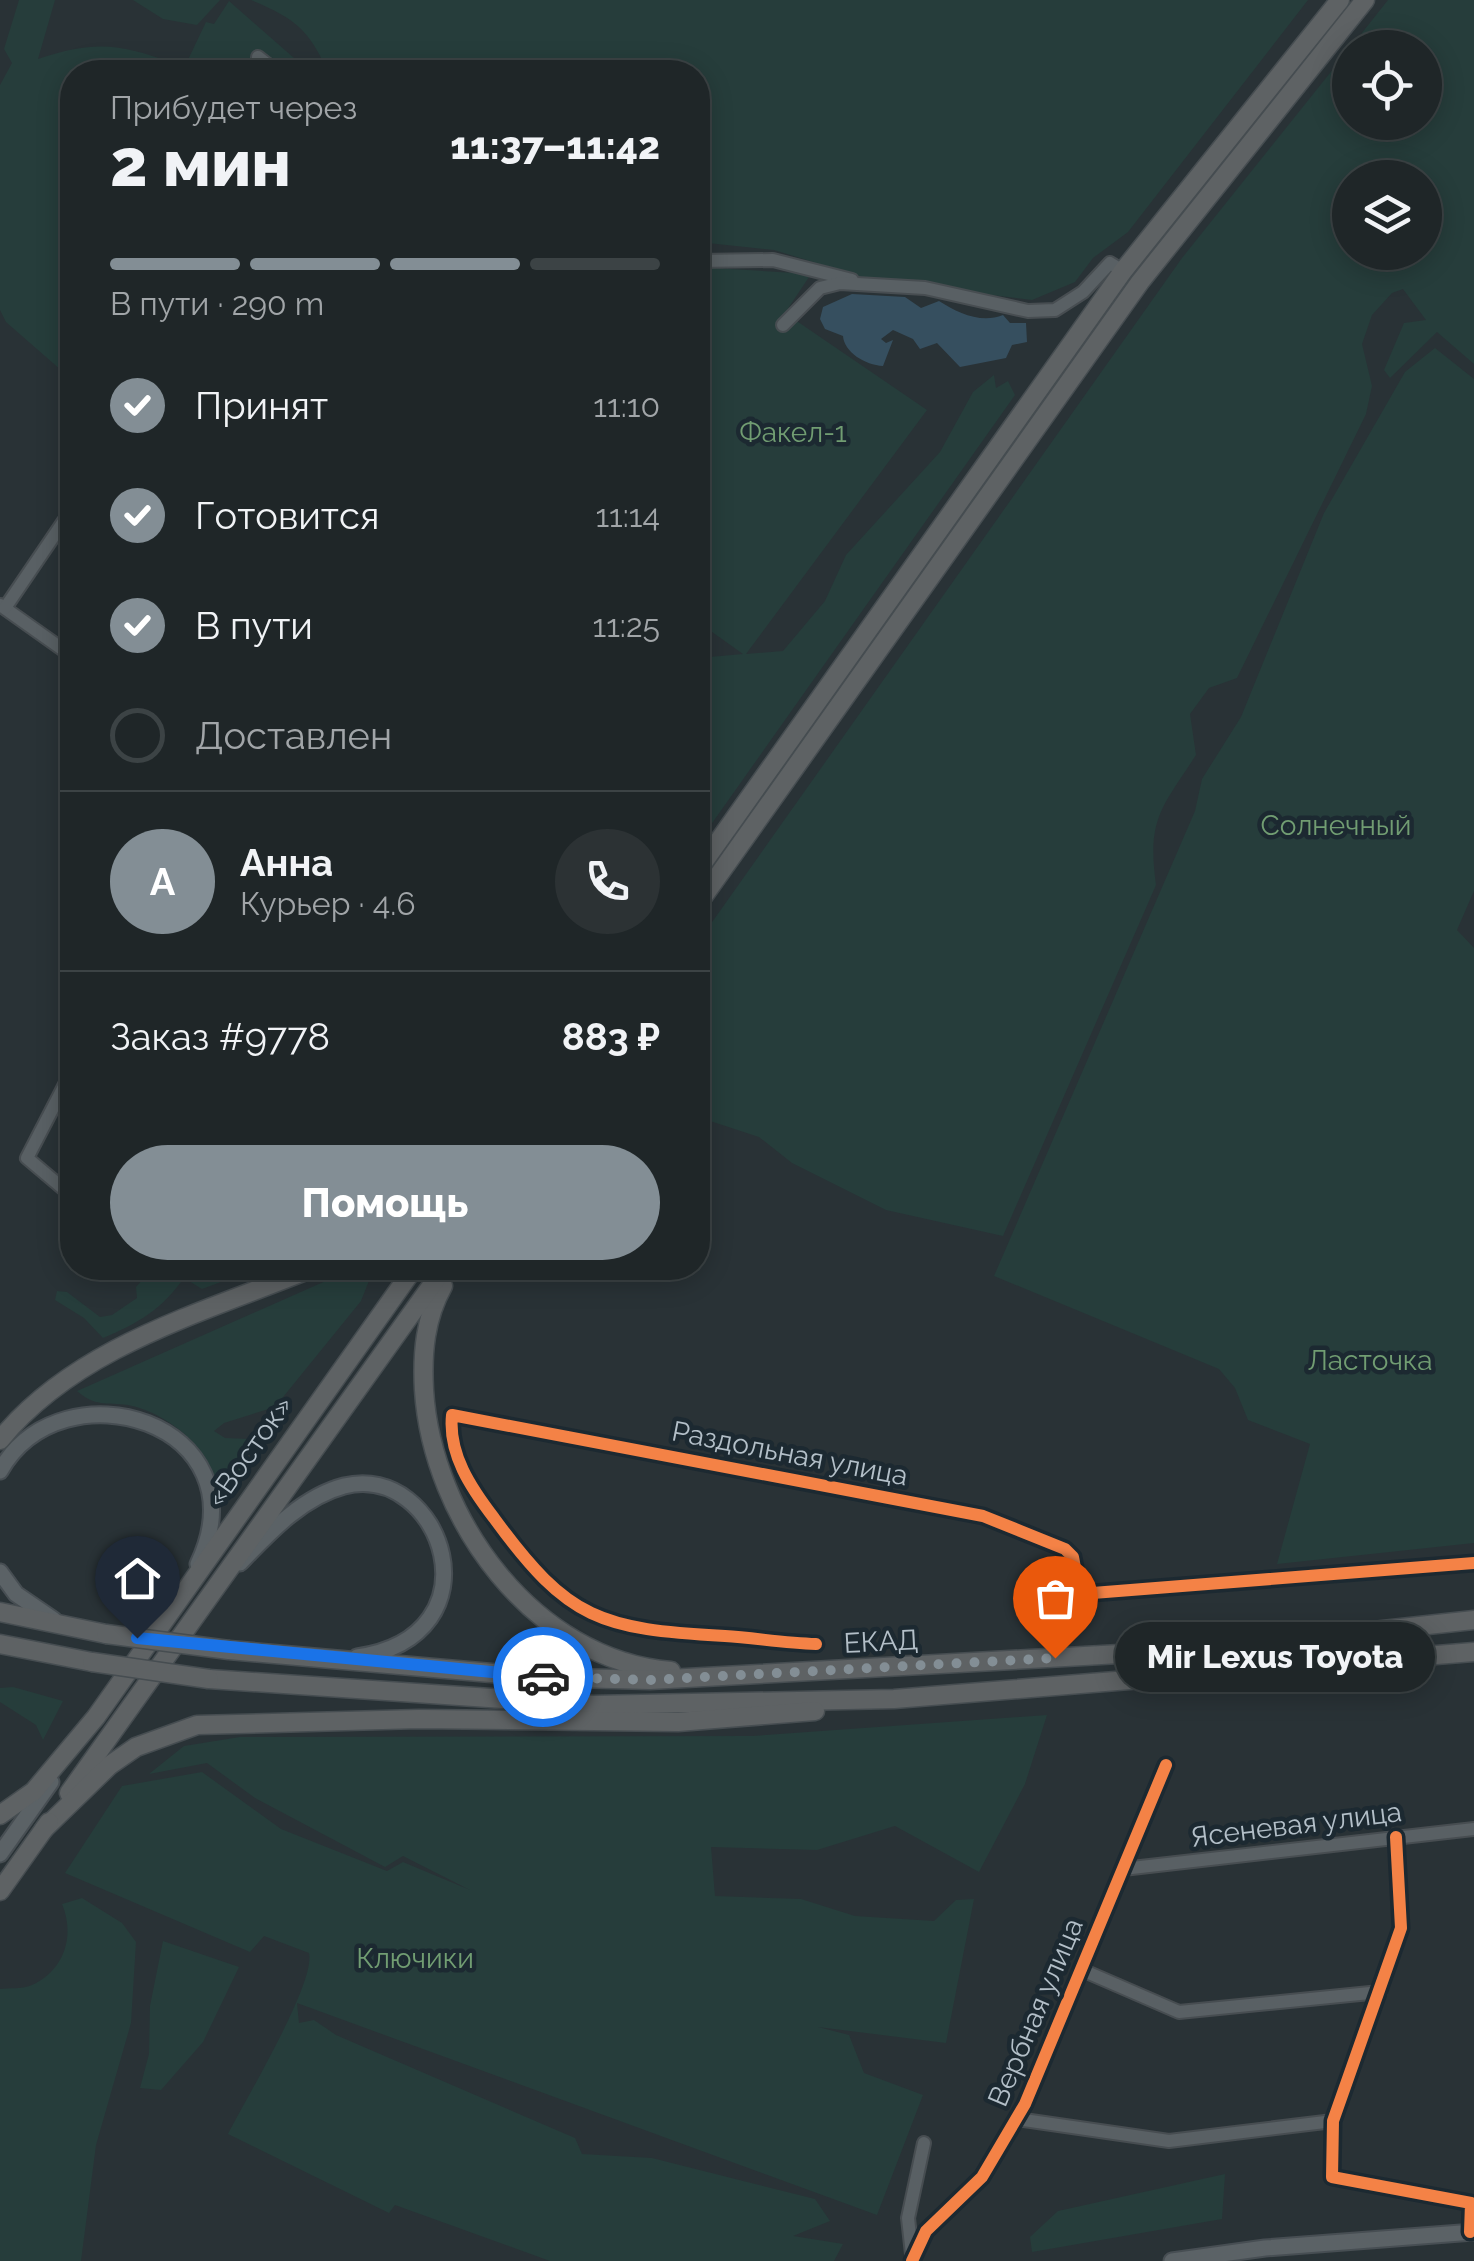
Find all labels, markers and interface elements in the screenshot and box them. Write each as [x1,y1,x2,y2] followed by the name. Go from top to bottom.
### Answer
[1332,30,1442,270] map controls
[1332,30,1442,140] button: locate
[110,89,357,126] text: Прибудет через
[450,123,660,168] text: 11:37–11:42
[110,125,291,201] text: 2 мин
[1332,160,1442,270] button: layers
[110,285,324,322] text: В пути · 290 m
[110,378,165,433] icon: check
[195,383,328,428] text: Принят
[593,387,660,424] text: 11:10
[739,416,847,449] park label: Факел-1
[110,488,165,543] icon: check
[195,493,379,538] text: Готовится
[595,497,660,534] text: 11:14
[110,598,165,653] icon: check
[195,603,313,648] text: В пути
[592,607,660,644] text: 11:25
[195,713,392,758] text: Доставлен
[1261,809,1411,842] park label: Солнечный
[555,829,660,934] button: phone
[240,840,333,885] text: Анна
[150,859,175,904] text: А
[240,885,416,922] text: Курьер · 4.6
[110,1014,330,1059] text: Заказ #9778
[562,1014,660,1059] text: 883 ₽
[110,1145,660,1260] button: Помощь
[1307,1344,1433,1377] park label: Ласточка
[199,1390,299,1513] street label: «Восток»
[669,1414,911,1493] street label: Раздольная улица
[95,1536,180,1639] pin
[110,1551,165,1606] icon: home
[1013,1556,1098,1659] pin
[1028,1571,1083,1626] icon: bag
[843,1623,919,1660] street label: ЕКАД
[1115,1623,1435,1693] callout: Mir Lexus Toyota
[493,1627,593,1727] courier
[1147,1638,1403,1675] text: Mir Lexus Toyota
[516,1650,571,1705] icon: car
[1189,1795,1404,1854] street label: Ясеневая улица
[981,1913,1090,2111] street label: Вербная улица
[356,1942,474,1975] park label: Ключики

